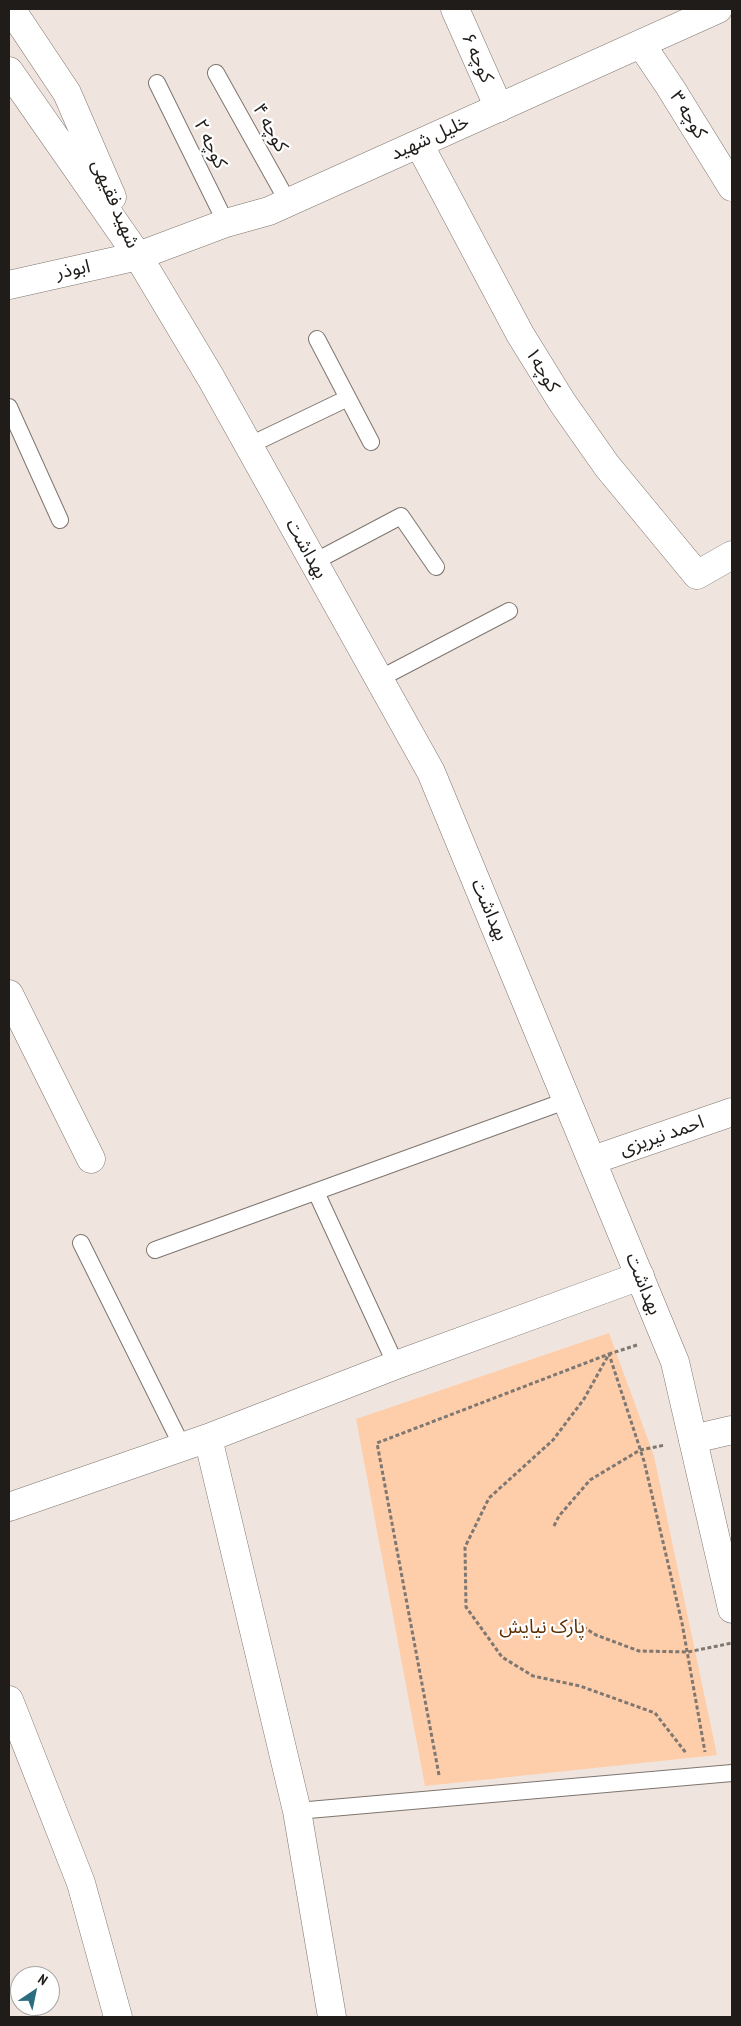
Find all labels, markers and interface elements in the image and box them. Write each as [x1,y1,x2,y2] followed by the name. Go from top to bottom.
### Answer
[456,30,498,86] street label: کوچه ۶
[665,87,711,143] street label: کوچه ۳
[247,100,293,156] street label: کوچه ۴
[387,111,473,165] street label: خلیل شهید
[188,116,232,172] street label: کوچه ۲
[86,156,144,252] street label: شهید فقیهی
[54,255,92,285] street label: ابوذر
[520,344,564,396] street label: کوچه۱
[280,515,332,583] street label: بهداشت
[466,876,512,944] street label: بهداشت
[617,1111,707,1161] street label: احمد نیریزی
[620,1250,666,1318] street label: بهداشت
[499,1617,585,1639] park label: پارک نیایش
[10,1966,60,2016] north arrow
[35,1970,51,1989] text: N

